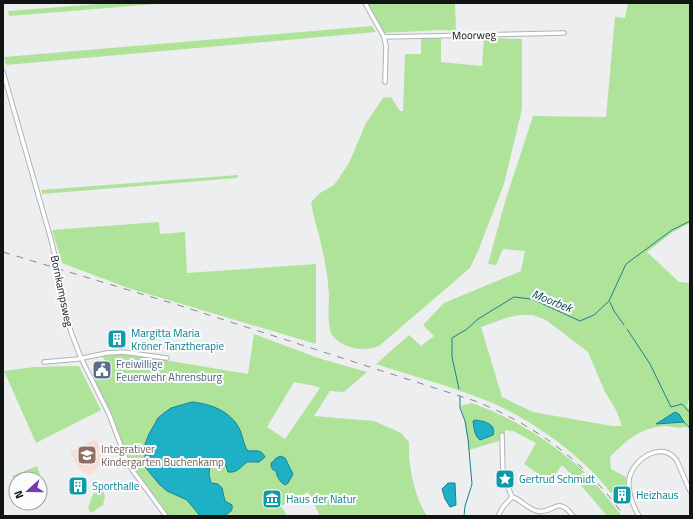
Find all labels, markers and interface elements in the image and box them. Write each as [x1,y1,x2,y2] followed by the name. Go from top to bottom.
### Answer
[452,27,497,43] street label: Moorweg
[47,254,77,329] street label: Bornkampsweg
[529,284,577,318] water label: Moorbek
[131,325,224,354] place label: Margitta Maria Kröner Tanztherapie
[106,328,128,350] building icon: Margitta Maria Kröner Tanztherapie
[116,356,222,385] place label: Freiwillige Feuerwehr Ahrensburg
[91,359,113,381] public building icon: Freiwillige Feuerwehr Ahrensburg
[101,441,224,470] place label: Integrativer Kindergarten Buchenkamp
[76,444,98,466] school or university icon: Integrativer Kindergarten Buchenkamp
[494,468,516,490] place icon: Gertrud Schmidt
[8,471,48,511] north arrow
[519,471,595,487] place label: Gertrud Schmidt
[67,475,89,497] building icon: Sporthalle
[92,478,140,494] place label: Sporthalle
[611,484,633,506] building icon: Heizhaus
[636,487,679,503] place label: Heizhaus
[10,488,27,501] text: N
[261,488,283,510] museum icon: Haus der Natur
[286,491,357,507] place label: Haus der Natur

